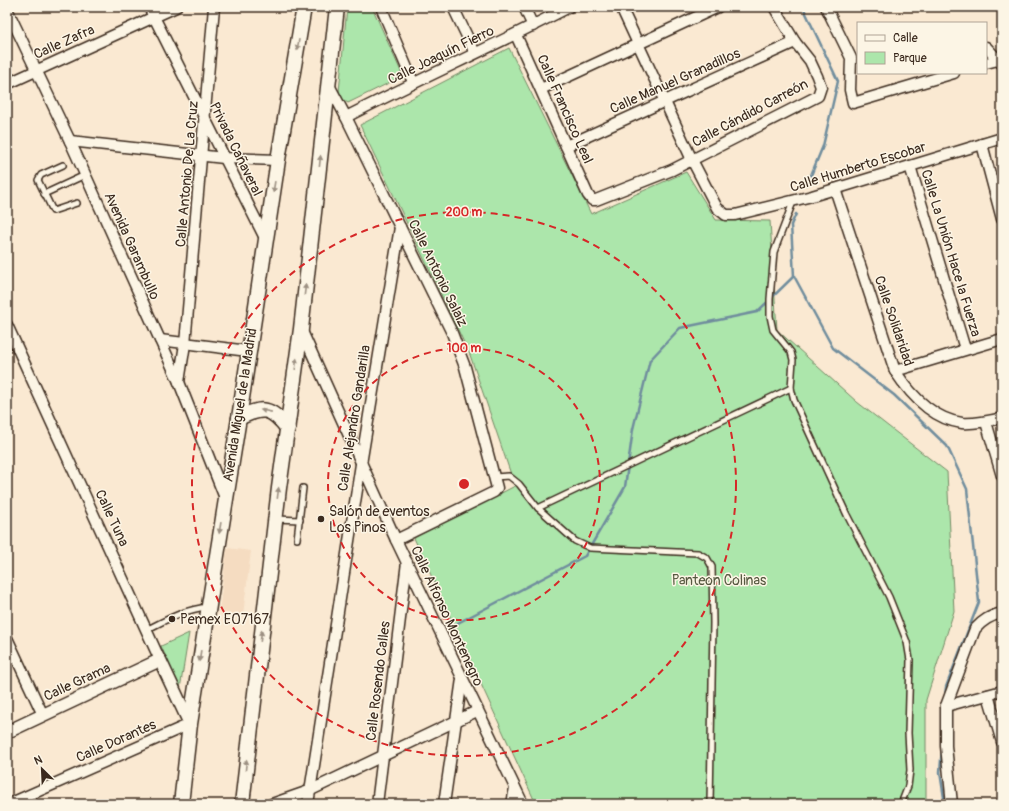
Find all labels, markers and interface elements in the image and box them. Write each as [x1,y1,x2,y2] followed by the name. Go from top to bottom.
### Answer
[31,21,97,63] street label: Calle Zafra
[385,22,497,88] street label: Calle Joaquín Fierro
[857,22,987,74] legend
[893,31,918,46] text: Calle
[294,39,300,52] one-way arrow
[607,44,743,117] street label: Calle Manuel Granadillos
[893,51,927,66] text: Parque
[533,52,597,166] street label: Calle Francisco Leal
[689,75,811,151] street label: Calle Cándido Carreón
[206,99,266,199] street label: Privada Cañaveral
[172,100,202,248] street label: Calle Antonio De La Cruz
[788,138,928,196] street label: Calle Humberto Escobar
[317,155,323,167] one-way arrow
[917,167,985,339] street label: Calle La Unión Hace la Fuerza
[271,181,277,193] one-way arrow
[101,190,164,303] street label: Avenida Garambullo
[446,205,483,220] text: 200 m
[405,217,471,329] street label: Calle Antonio Salaiz
[871,274,917,368] street label: Calle Solidaridad
[302,284,309,296] one-way arrow
[219,327,261,483] street label: Avenida Miguel de la Madrid
[447,341,482,356] text: 100 m
[334,344,374,492] street label: Calle Alejandro Gandarilla
[293,358,299,370] one-way arrow
[260,408,273,414] one-way arrow
[457,477,471,491] centre of rings
[91,487,133,549] street label: Calle Tuna
[275,487,281,499] one-way arrow
[329,503,430,536] place label: Salón de eventos Los Pinos
[316,514,326,524] marker: Salón de eventos Los Pinos
[217,522,223,534] one-way arrow
[407,543,487,689] street label: Calle Alfonso Montenegro
[672,572,767,589] park label: Panteon Colinas
[180,611,270,628] place label: Pemex E07167
[167,614,177,624] marker: Pemex E07167
[362,620,394,742] street label: Calle Rosendo Calles
[258,630,265,642] one-way arrow
[197,650,203,662] one-way arrow
[41,659,113,705] street label: Calle Grama
[73,716,159,766] street label: Calle Dorantes
[22,749,62,789] north arrow
[32,753,45,768] text: N
[243,759,250,771] one-way arrow

